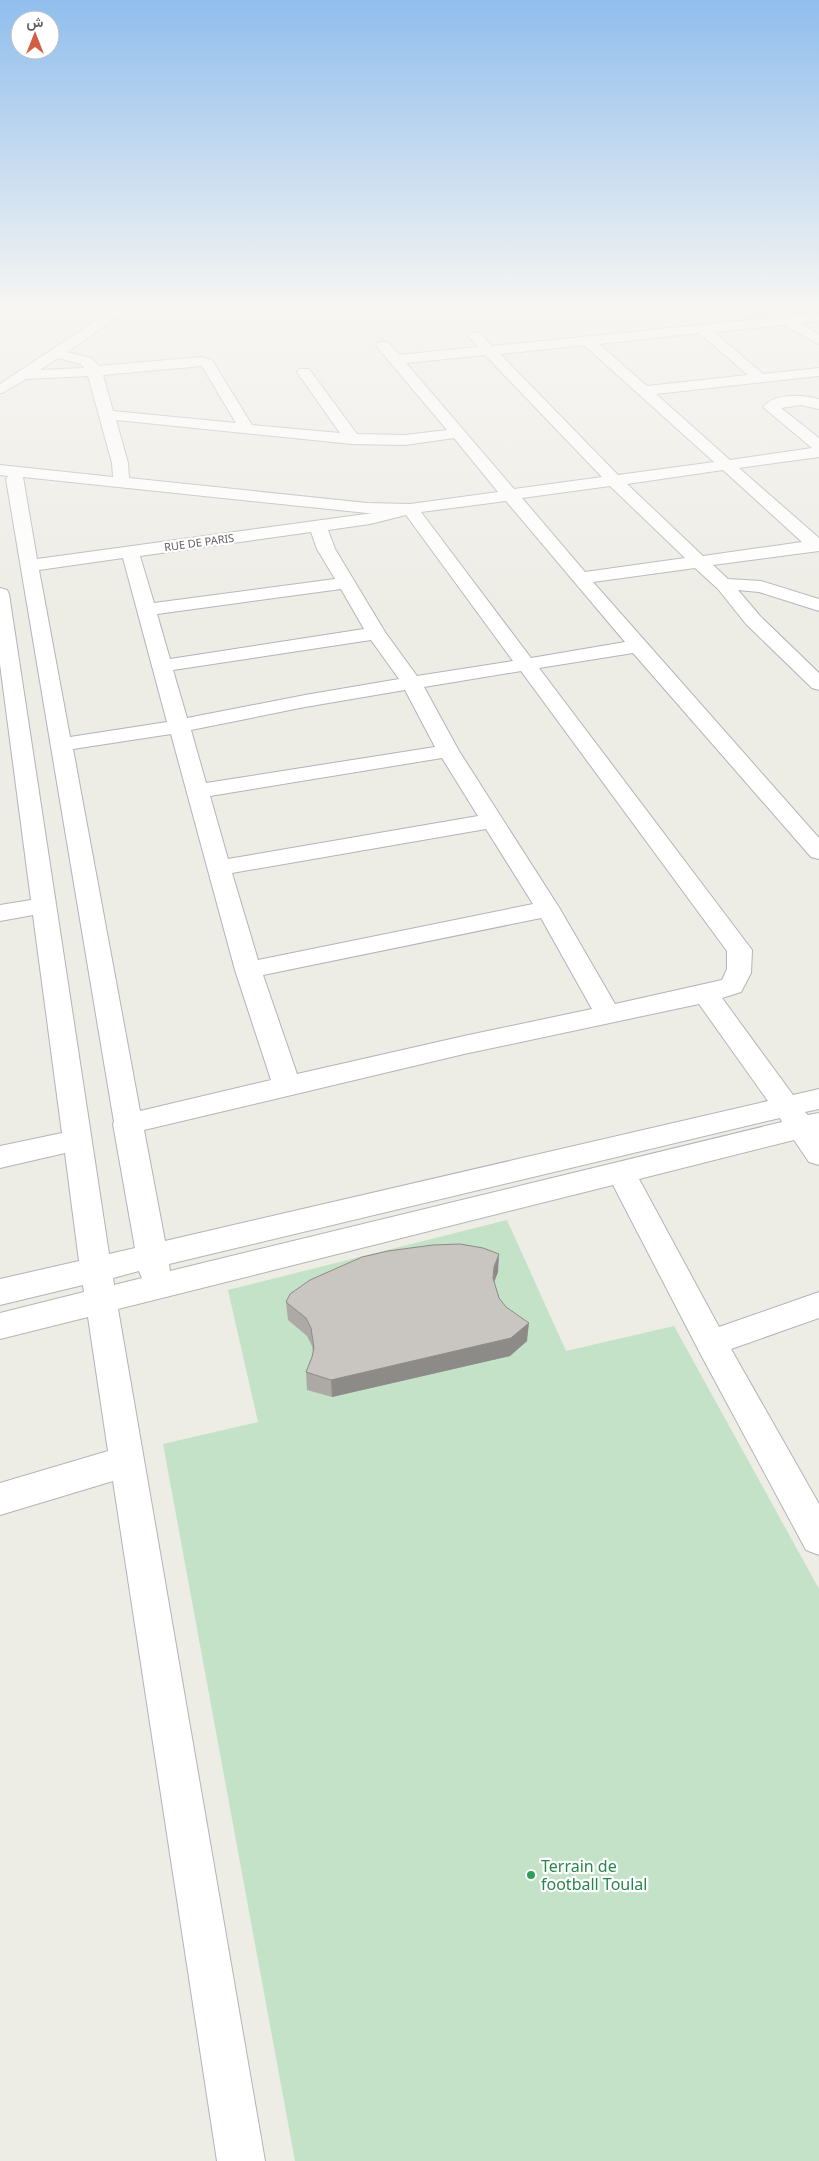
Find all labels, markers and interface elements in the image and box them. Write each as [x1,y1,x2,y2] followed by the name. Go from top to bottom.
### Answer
[10,10,60,60] north arrow
[27,12,44,31] text: ش
[163,530,235,554] street label: RUE DE PARIS
[541,1855,647,1895] place label: Terrain de football Toulal
[525,1869,537,1881] marker: Terrain de football Toulal

